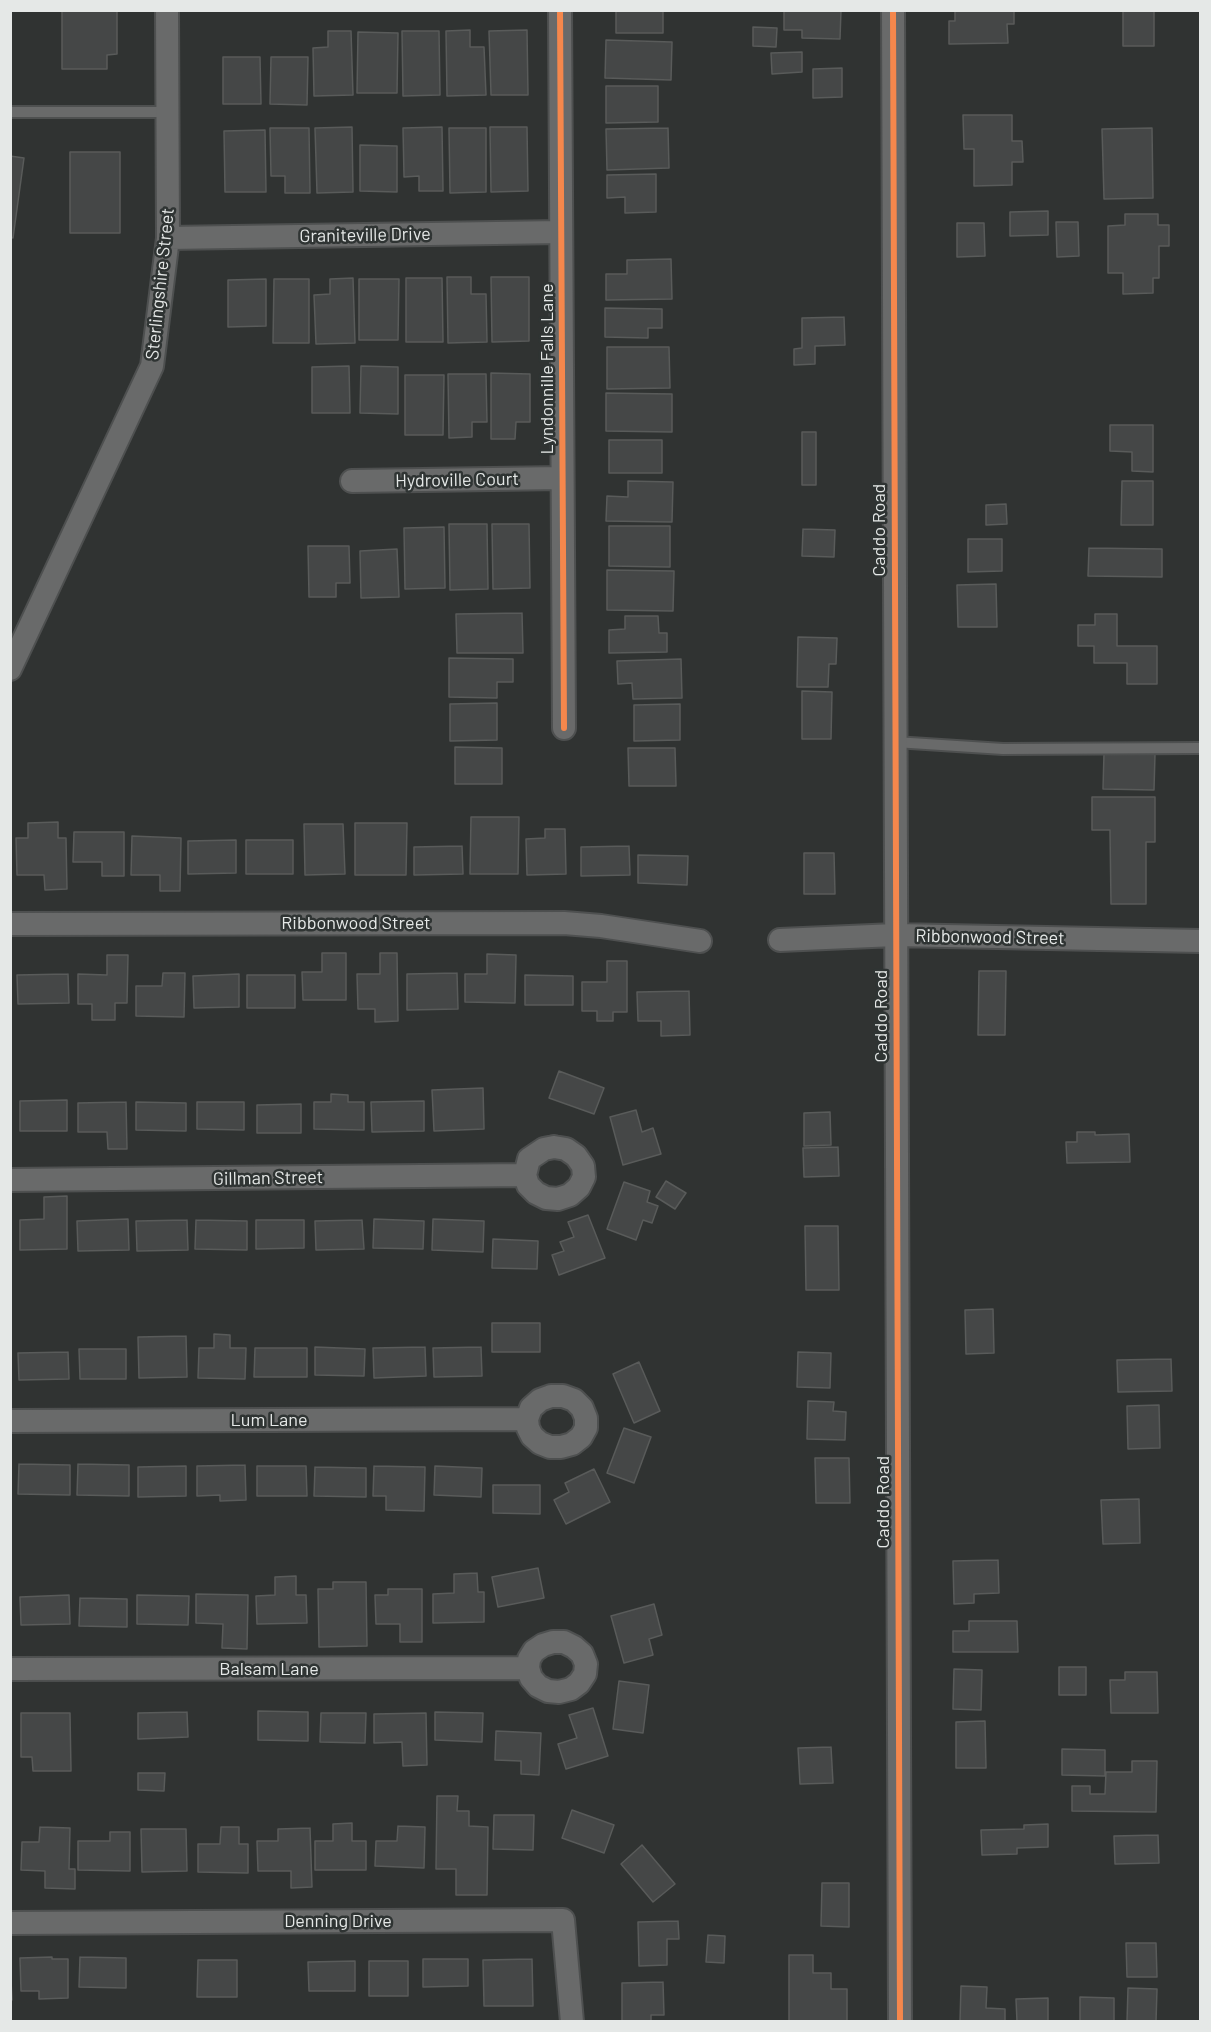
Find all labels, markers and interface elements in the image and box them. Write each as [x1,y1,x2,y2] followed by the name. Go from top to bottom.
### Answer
[141,207,179,361] street label: Sterlingshire Street
[299,223,431,247] street label: Graniteville Drive
[536,284,558,454] street label: Lyndonnille Falls Lane
[395,468,519,492] street label: Hydroville Court
[868,484,890,576] street label: Caddo Road
[281,912,431,934] street label: Ribbonwood Street
[915,925,1065,949] street label: Ribbonwood Street
[870,970,892,1062] street label: Caddo Road
[213,1166,323,1190] street label: Gillman Street
[231,1409,307,1431] street label: Lum Lane
[872,1456,894,1548] street label: Caddo Road
[219,1658,319,1680] street label: Balsam Lane
[284,1910,392,1932] street label: Denning Drive

